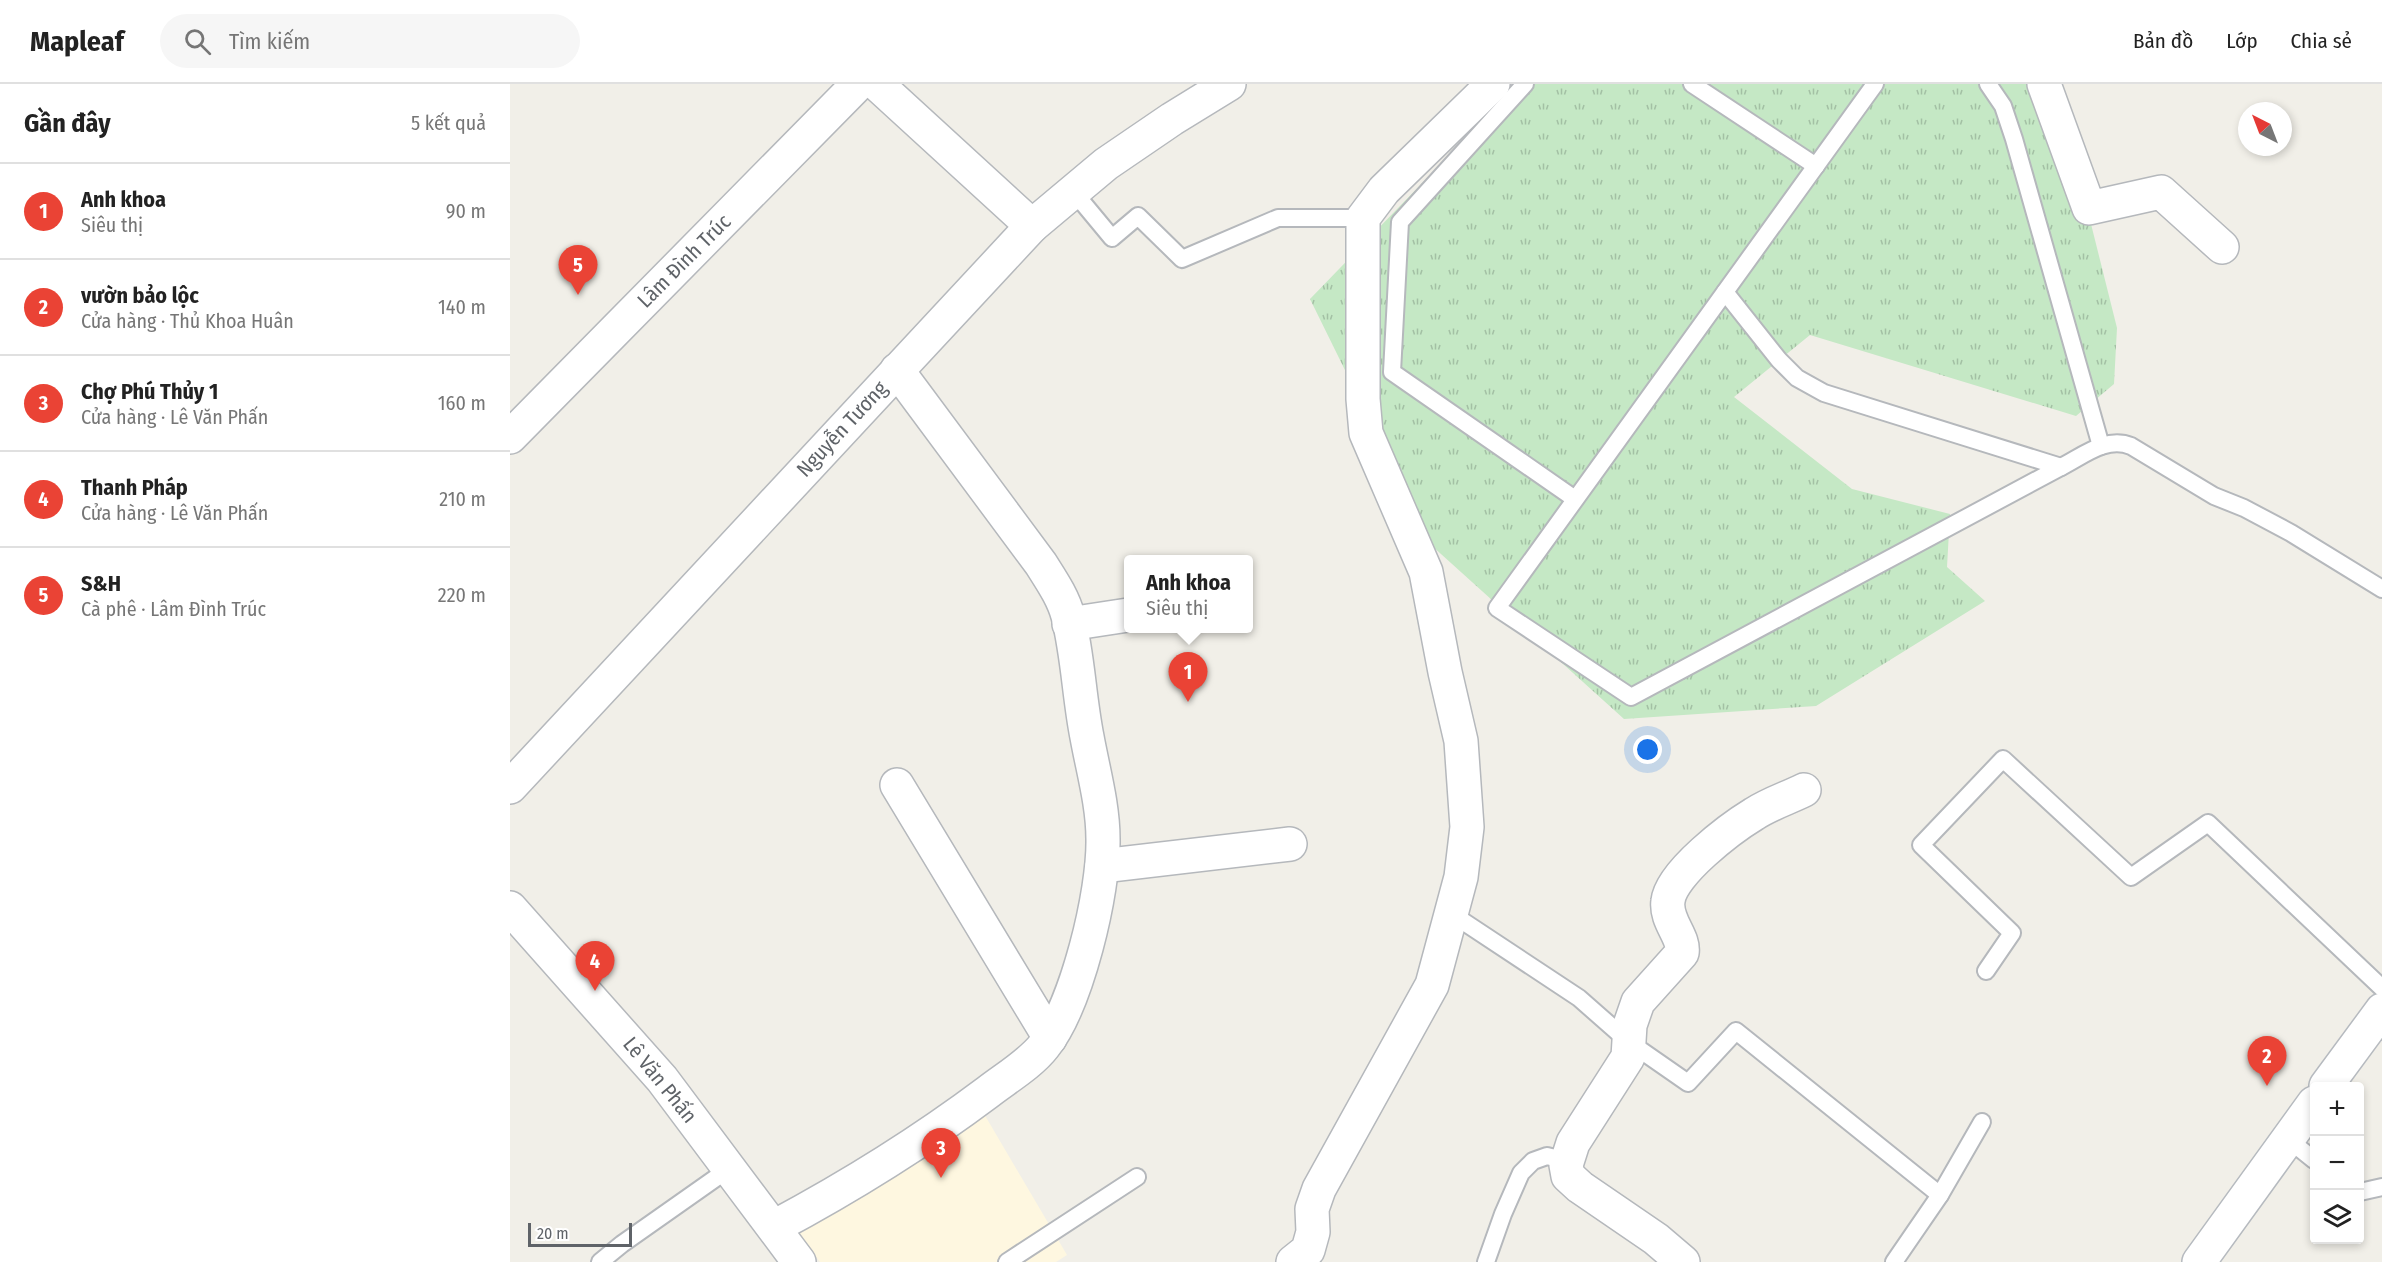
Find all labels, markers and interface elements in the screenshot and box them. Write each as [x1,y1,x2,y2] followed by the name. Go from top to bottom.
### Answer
[160,14,580,68] search box
[30,25,124,58] text: Mapleaf
[181,25,214,58] icon: search
[229,28,310,55] text: Tìm kiếm
[2133,28,2193,54] text: Bản đồ
[2226,28,2258,54] text: Lớp
[2291,28,2352,54] text: Chia sẻ
[2238,102,2292,156] north arrow
[24,108,111,139] text: Gần đây
[411,111,486,135] text: 5 kết quả
[81,186,166,213] text: Anh khoa
[39,199,48,223] text: 1
[446,199,486,223] text: 90 m
[632,209,736,313] street label: Lâm Đình Trúc
[81,213,143,237] text: Siêu thị
[558,246,598,295] pin: 5
[81,282,199,309] text: vườn bảo lộc
[39,295,48,319] text: 2
[438,295,486,319] text: 140 m
[81,309,294,333] text: Cửa hàng · Thủ Khoa Huân
[791,376,893,482] street label: Nguyễn Tương
[81,378,218,405] text: Chợ Phú Thủy 1
[39,391,48,415] text: 3
[438,391,486,415] text: 160 m
[81,405,268,429] text: Cửa hàng · Lê Văn Phấn
[81,474,188,501] text: Thanh Pháp
[38,487,49,511] text: 4
[439,487,486,511] text: 210 m
[81,501,268,525] text: Cửa hàng · Lê Văn Phấn
[1124,555,1253,633] popup
[1146,569,1231,596] text: Anh khoa
[81,570,121,597] text: S&H
[39,583,48,607] text: 5
[438,583,486,607] text: 220 m
[1146,596,1208,620] text: Siêu thị
[81,597,266,621] text: Cà phê · Lâm Đình Trúc
[1168,652,1208,702] pin: 1
[1633,735,1662,764] your location
[576,942,614,991] pin: 4
[617,1032,703,1128] street label: Lê Văn Phấn
[2248,1036,2286,1086] pin: 2
[2310,1082,2364,1244] map controls
[2310,1082,2364,1136] button: +
[922,1128,960,1178] pin: 3
[2310,1136,2364,1190] button: −
[2310,1190,2364,1244] button: layers
[528,1220,632,1248] scale bar
[537,1224,568,1243] text: 20 m

